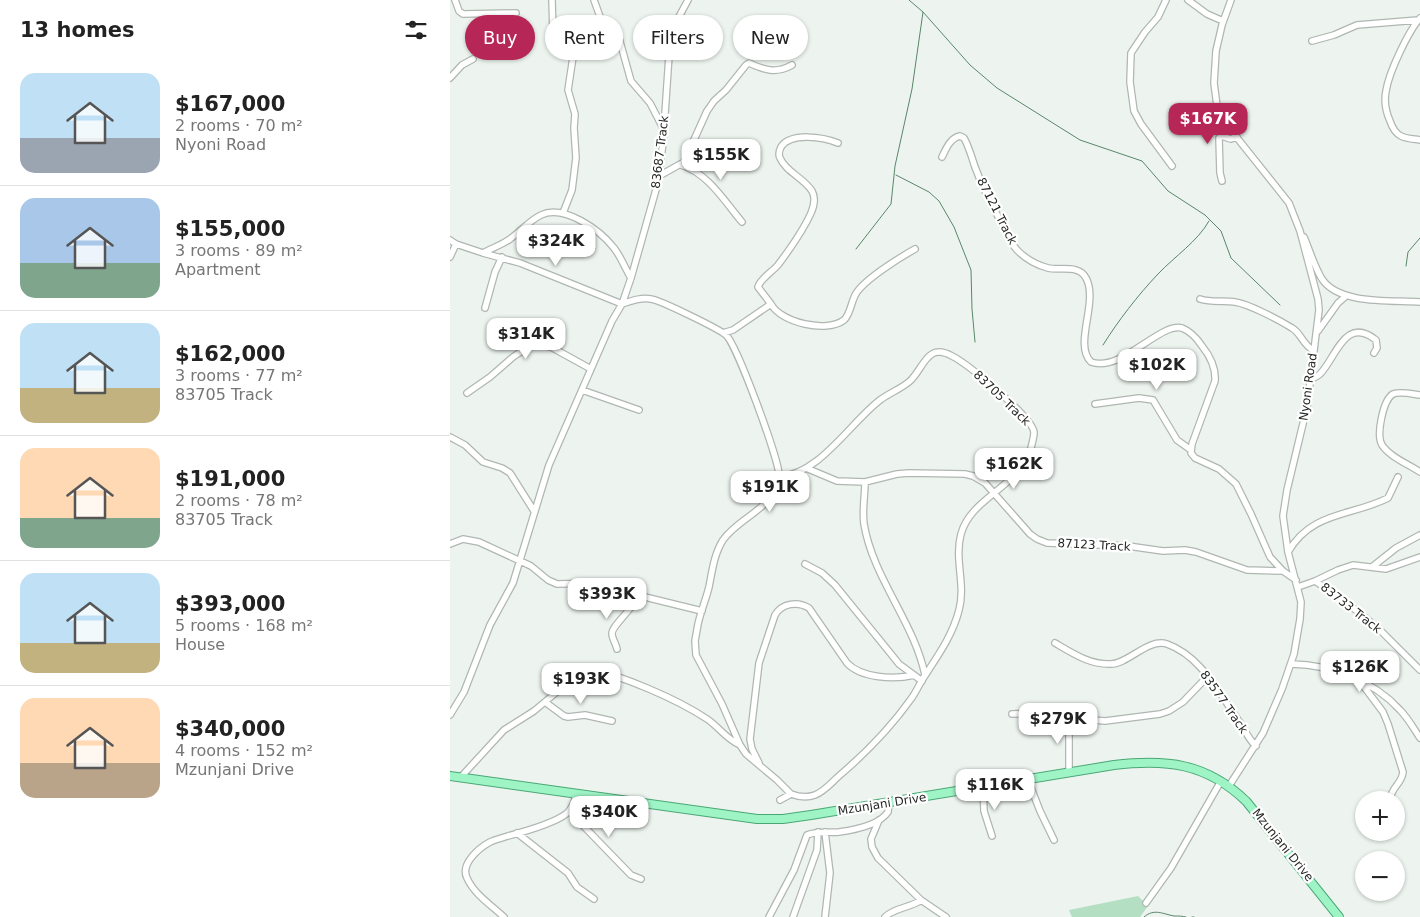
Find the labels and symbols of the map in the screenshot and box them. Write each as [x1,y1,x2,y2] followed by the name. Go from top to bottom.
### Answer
[1173,102,1243,145] pin: $167K
[649,115,671,189] street label: 83687 Track
[686,138,756,181] pin: $155K
[974,175,1020,247] street label: 87121 Track
[521,224,591,267] pin: $324K
[491,318,561,360] pin: $314K
[1122,348,1192,391] pin: $102K
[1296,352,1320,422] street label: Nyoni Road
[971,367,1033,429] street label: 83705 Track
[979,448,1049,490] pin: $162K
[735,470,805,513] pin: $191K
[1057,536,1131,554] street label: 87123 Track
[572,578,642,620] pin: $393K
[1318,580,1384,636] street label: 83733 Track
[1325,650,1395,693] pin: $126K
[546,662,616,705] pin: $193K
[1197,668,1251,736] street label: 83577 Track
[1023,702,1093,745] pin: $279K
[960,768,1030,811] pin: $116K
[837,790,927,818] street label: Mzunjani Drive
[574,796,644,838] pin: $340K
[1249,806,1317,884] street label: Mzunjani Drive

